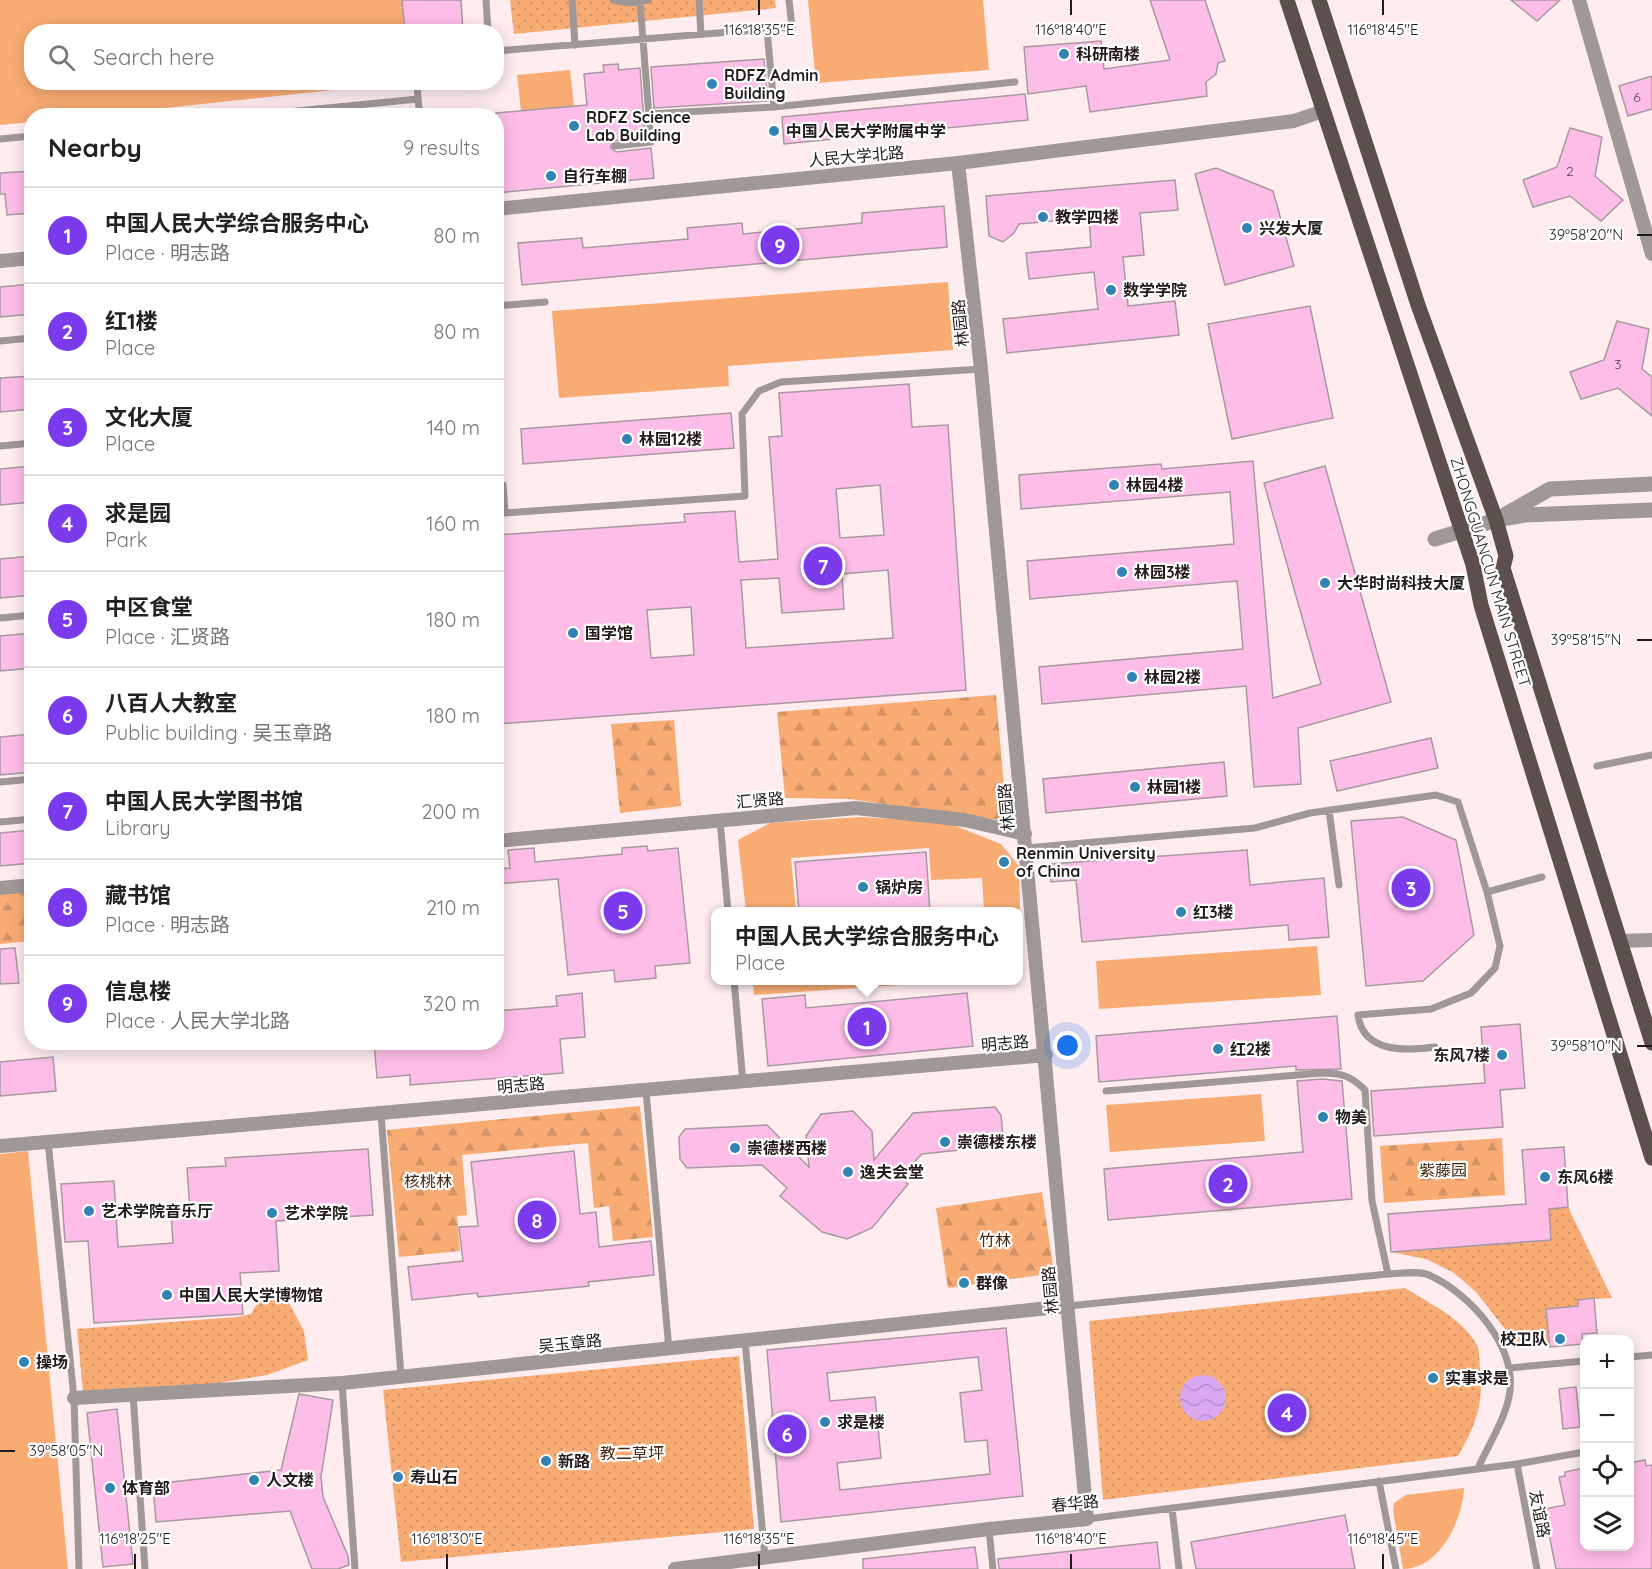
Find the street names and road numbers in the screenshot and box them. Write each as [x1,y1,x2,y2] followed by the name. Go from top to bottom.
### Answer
[807,142,905,170] street label: 人民大学北路
[948,298,972,348] street label: 林园路
[1446,454,1536,690] street label: ZHONGGUANCUN MAIN STREET
[994,782,1018,832] street label: 林园路
[735,788,785,812] street label: 汇贤路
[980,1031,1030,1055] street label: 明志路
[496,1073,546,1097] street label: 明志路
[1038,1265,1062,1315] street label: 林园路
[537,1330,603,1356] street label: 吴玉章路
[1526,1489,1554,1539] street label: 友谊路
[1050,1491,1100,1515] street label: 春华路

